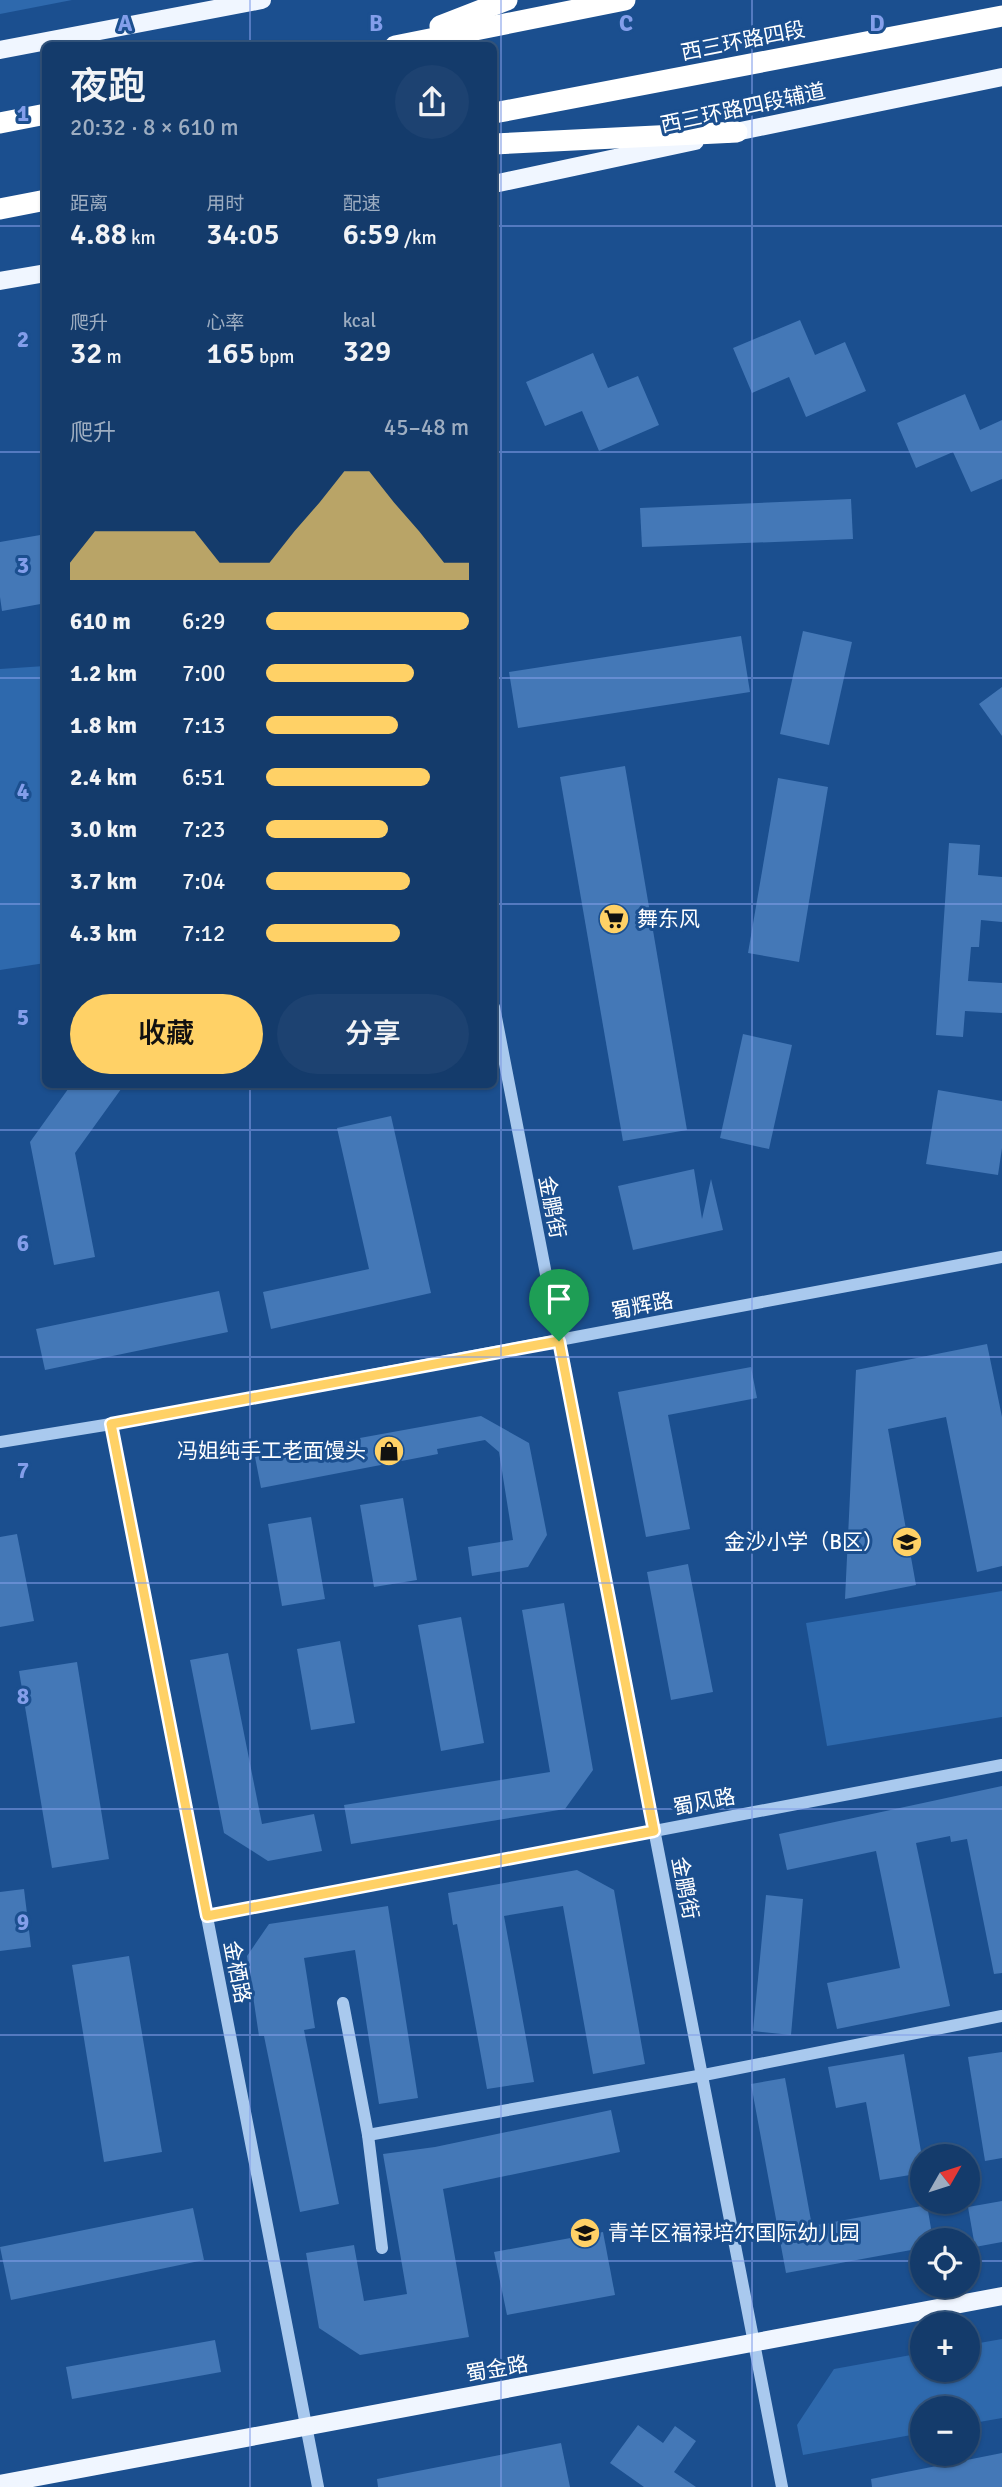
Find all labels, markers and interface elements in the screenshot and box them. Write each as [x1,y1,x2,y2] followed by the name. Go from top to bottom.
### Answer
[118,9,133,38] text: A
[369,9,383,38] text: B
[619,9,633,38] text: C
[869,9,885,38] text: D
[679,16,807,66] street label: 西三环路四段
[70,63,146,110] text: 夜跑
[395,65,469,139] button: share
[658,78,828,138] street label: 西三环路四段辅道
[17,99,29,128] text: 1
[70,113,239,142] text: 20:32 · 8 × 610 m
[70,192,108,216] text: 距离
[206,192,244,216] text: 用时
[343,192,381,216] text: 配速
[70,216,127,253] text: 4.88
[206,216,280,253] text: 34:05
[343,216,400,253] text: 6:59
[127,226,156,250] text: km
[400,226,437,250] text: /km
[343,309,376,333] text: kcal
[70,311,108,335] text: 爬升
[206,311,244,335] text: 心率
[17,325,29,354] text: 2
[343,333,391,370] text: 329
[70,335,102,372] text: 32
[206,335,255,372] text: 165
[102,345,122,369] text: m
[255,345,294,369] text: bpm
[384,413,469,442] text: 45–48 m
[70,418,116,447] text: 爬升
[17,551,29,580] text: 3
[70,607,131,636] text: 610 m
[182,607,225,636] text: 6:29
[70,659,137,688] text: 1.2 km
[182,659,225,688] text: 7:00
[70,711,137,740] text: 1.8 km
[182,711,225,740] text: 7:13
[70,763,137,792] text: 2.4 km
[182,763,225,792] text: 6:51
[17,777,29,806] text: 4
[70,815,137,844] text: 3.0 km
[182,815,225,844] text: 7:23
[70,867,137,896] text: 3.7 km
[182,867,225,896] text: 7:04
[597,902,631,936] supermarket icon: 舞东风
[637,906,700,932] place label: 舞东风
[70,919,137,948] text: 4.3 km
[182,919,225,948] text: 7:12
[70,994,263,1074] button: 收藏
[277,994,469,1074] button: 分享
[17,1003,29,1032] text: 5
[533,1174,571,1240] street label: 金鹏街
[17,1229,29,1258] text: 6
[529,1269,589,1341] pin
[540,1280,578,1318] icon: arrive
[609,1287,675,1325] street label: 蜀辉路
[372,1434,406,1468] shop icon: 冯姐纯手工老面馒头
[177,1438,366,1464] place label: 冯姐纯手工老面馒头
[17,1456,29,1485] text: 7
[890,1525,924,1559] school or university icon: 金沙小学（B区）
[724,1529,884,1555] place label: 金沙小学（B区）
[17,1682,29,1711] text: 8
[671,1783,737,1821] street label: 蜀风路
[666,1855,704,1921] street label: 金鹏街
[17,1908,29,1937] text: 9
[218,1939,256,2005] street label: 金栖路
[910,2144,980,2214] north arrow
[910,2144,980,2466] map controls
[568,2216,602,2250] school or university icon: 青羊区福禄培尔国际幼儿园
[608,2220,860,2246] place label: 青羊区福禄培尔国际幼儿园
[910,2228,980,2298] button: locate
[910,2312,980,2382] button: +
[464,2351,530,2387] street label: 蜀金路
[910,2396,980,2466] button: −

